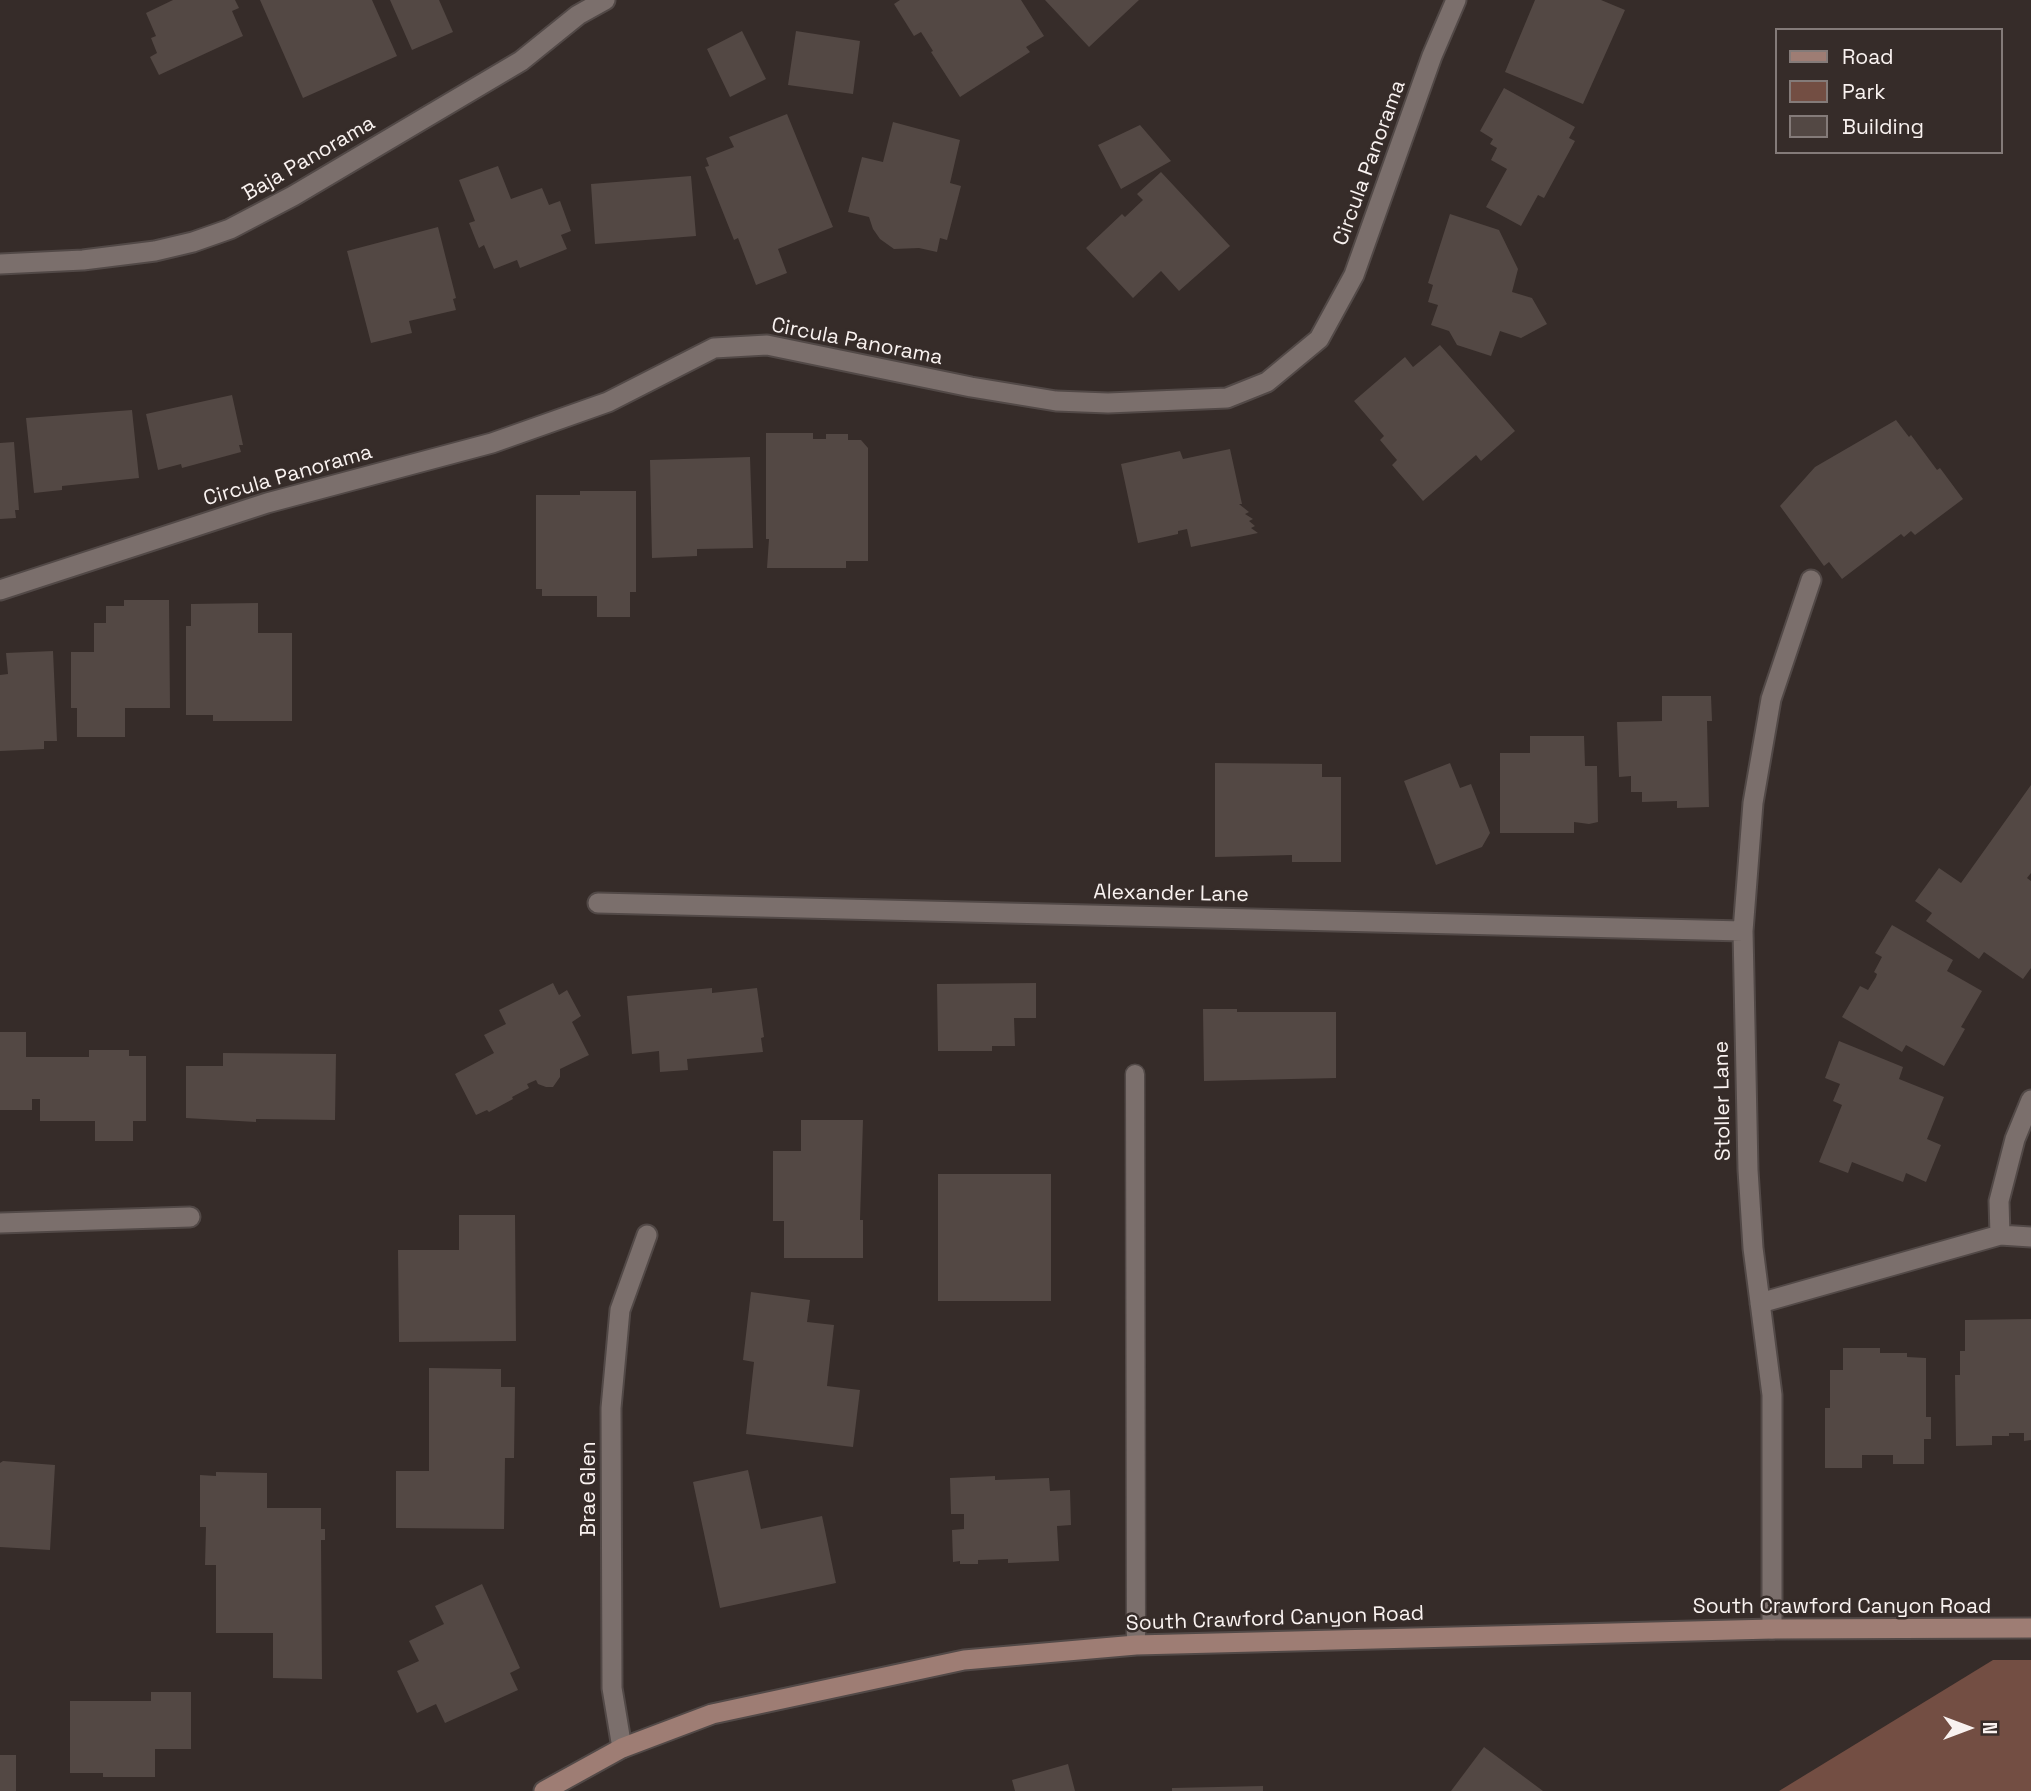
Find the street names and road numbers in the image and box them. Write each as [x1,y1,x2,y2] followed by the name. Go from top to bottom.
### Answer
[1328,77,1412,249] street label: Circula Panorama
[238,111,380,207] street label: Baja Panorama
[769,313,945,371] street label: Circula Panorama
[201,440,375,512] street label: Circula Panorama
[1093,880,1249,908] street label: Alexander Lane
[1709,1041,1737,1161] street label: Stoller Lane
[576,1441,602,1537] street label: Brae Glen
[1693,1594,1991,1620] street label: South Crawford Canyon Road
[1125,1601,1425,1637] street label: South Crawford Canyon Road

